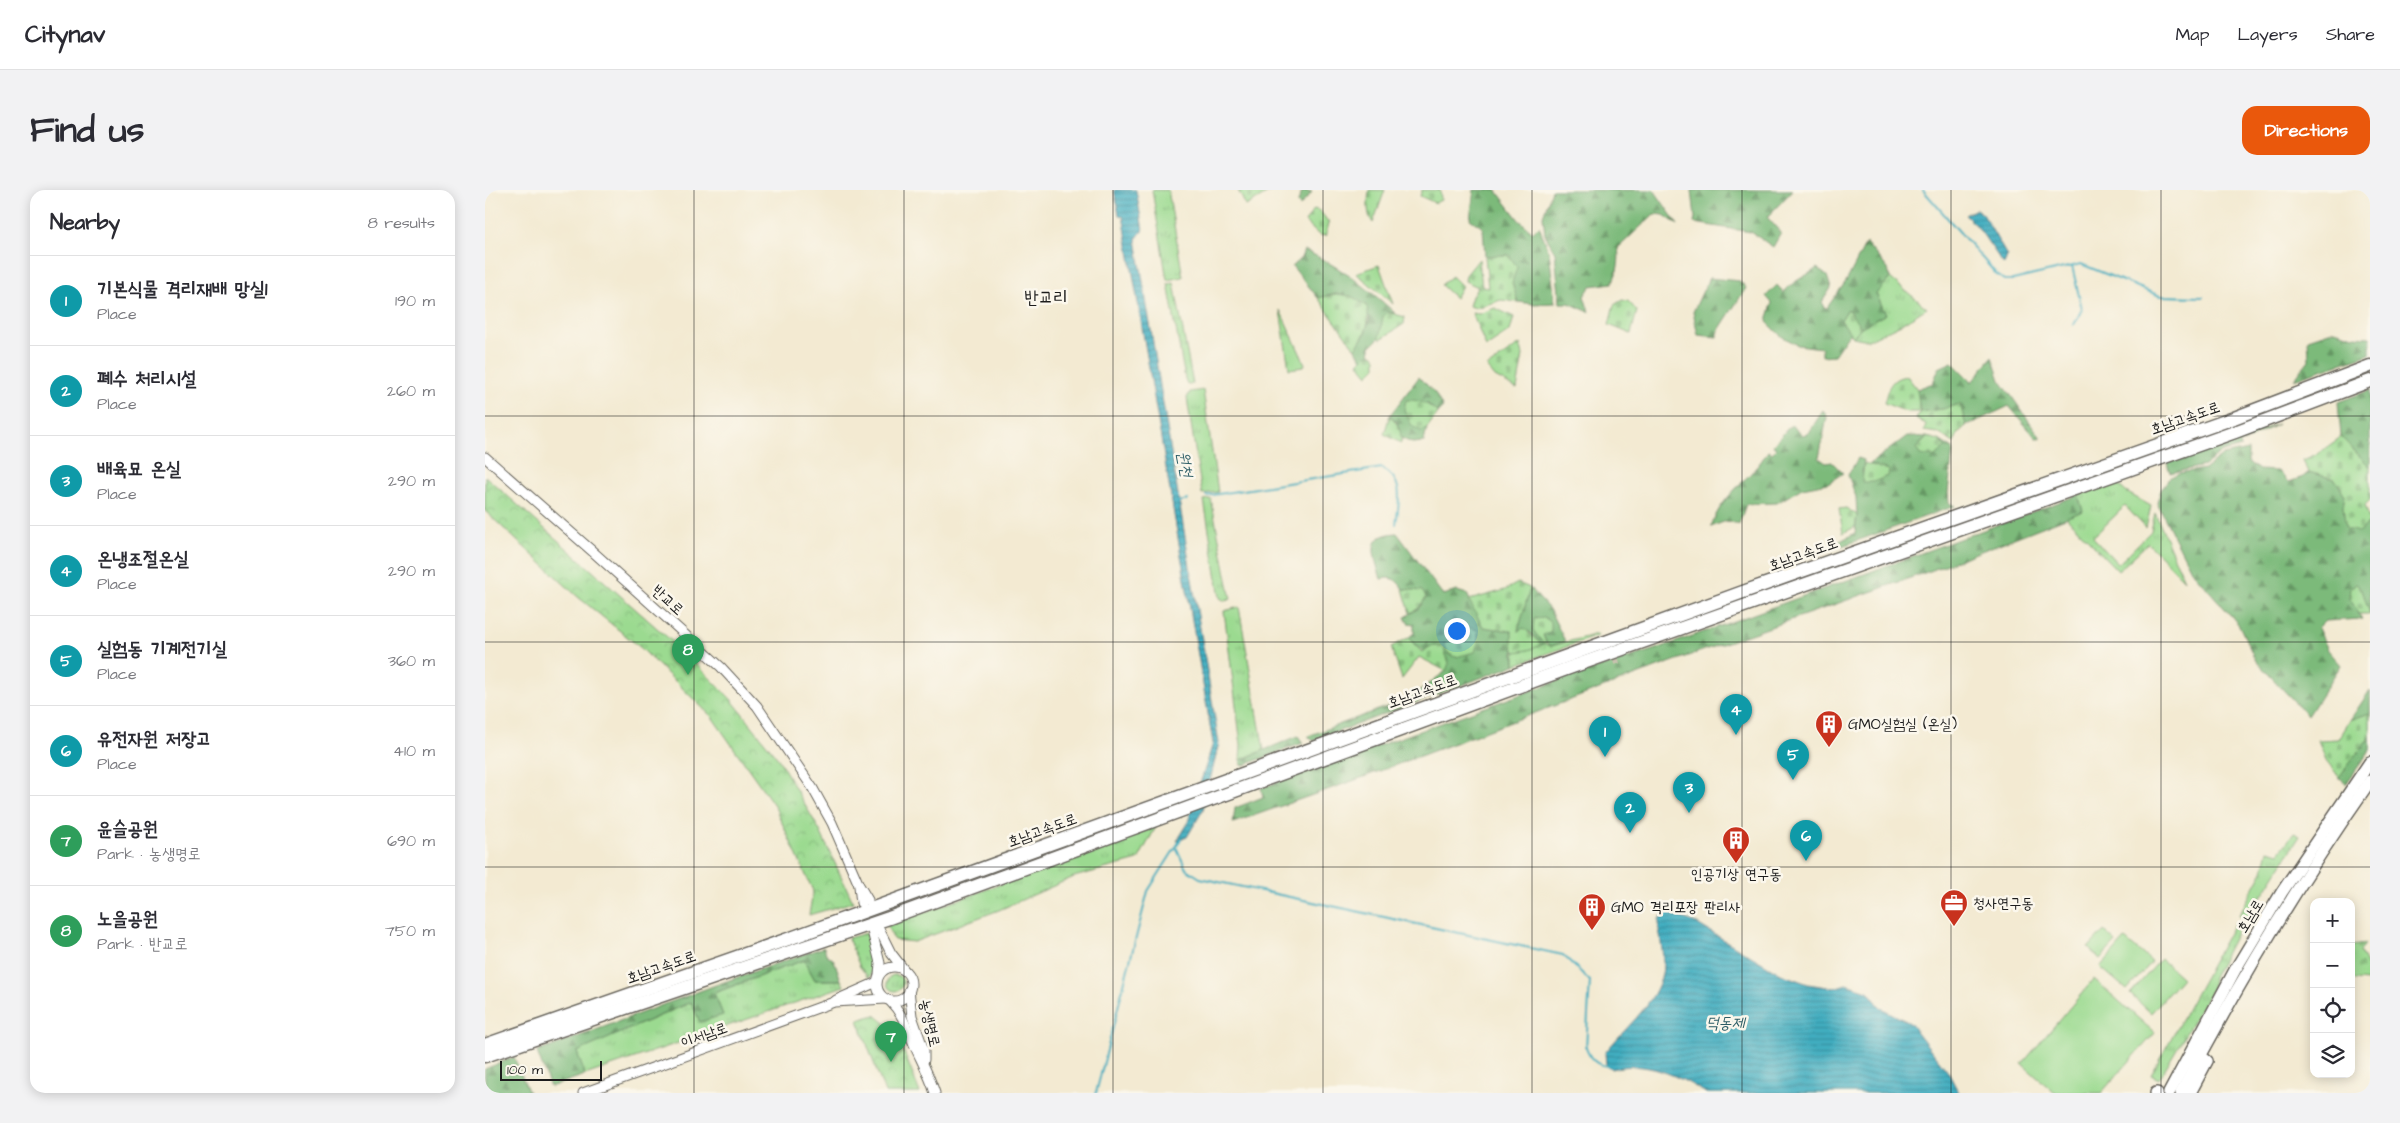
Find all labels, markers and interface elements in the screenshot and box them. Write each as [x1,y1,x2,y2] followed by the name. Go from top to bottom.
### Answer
[25,18,105,52] text: Citynav
[2175,22,2209,47] text: Map
[2237,22,2298,47] text: Layers
[2326,22,2375,47] text: Share
[30,106,144,155] text: Find us
[2242,106,2370,155] button: Directions
[50,208,120,237] text: Nearby
[368,212,435,234] text: 8 results
[97,276,268,303] text: 기본식물 격리재배 망실1
[1024,285,1068,310] district label: 반교리
[65,290,67,312] text: 1
[395,290,435,312] text: 190 m
[97,303,137,325] text: Place
[97,366,196,393] text: 폐수 처리시설
[61,380,71,402] text: 2
[387,380,435,402] text: 260 m
[97,393,137,415] text: Place
[2148,397,2223,440] street label: 호남고속도로
[1172,450,1198,481] water label: 원천
[97,456,181,483] text: 배육묘 온실
[62,470,70,492] text: 3
[388,470,435,492] text: 290 m
[97,483,137,505] text: Place
[1766,532,1841,577] street label: 호남고속도로
[97,546,189,573] text: 온냉조절온실
[61,560,71,582] text: 4
[388,560,435,582] text: 290 m
[97,573,137,595] text: Place
[647,580,688,620] street label: 반교로
[1444,618,1470,644] your location
[672,634,704,675] pin: 8
[97,636,227,663] text: 실험동 기계전기실
[60,650,72,672] text: 5
[388,650,435,672] text: 360 m
[97,663,137,685] text: Place
[1385,669,1460,714] street label: 호남고속도로
[1720,694,1752,735] pin: 4
[1814,709,1844,748] building icon: GMO실험실 (온실)
[1848,714,1957,735] place label: GMO실험실 (온실)
[1589,716,1621,757] pin: 1
[97,726,212,753] text: 유전자원 저장고
[1777,739,1809,780] pin: 5
[61,740,71,762] text: 6
[393,740,435,762] text: 410 m
[97,753,137,775] text: Place
[1673,772,1705,813] pin: 3
[1614,792,1646,833] pin: 2
[1005,808,1080,853] street label: 호남고속도로
[97,816,158,843] text: 윤슬공원
[1790,820,1822,861] pin: 6
[1721,825,1751,864] building icon: 인공기상 연구동
[61,830,71,852] text: 7
[387,830,435,852] text: 690 m
[97,843,201,865] text: Park · 농생명로
[1691,864,1781,885] place label: 인공기상 연구동
[1939,888,1969,927] office icon: 청사연구동
[1577,892,1607,931] building icon: GMO 격리포장 판리사
[1973,893,2033,914] place label: 청사연구동
[2232,895,2269,937] street label: 호남로
[1611,897,1740,918] place label: GMO 격리포장 판리사
[2310,898,2355,1078] map controls
[2310,898,2355,943] button: +
[97,906,158,933] text: 노을공원
[61,920,71,942] text: 8
[385,920,435,942] text: 750 m
[97,933,188,955] text: Park · 반교로
[2310,943,2355,988] button: −
[624,946,699,989] street label: 호남고속도로
[2310,988,2355,1033] button: locate
[914,997,945,1049] street label: 농생명로
[1706,1012,1746,1034] water label: 덕동제
[678,1017,730,1054] street label: 이서남로
[875,1021,907,1062] pin: 7
[2310,1033,2355,1078] button: layers
[500,1058,603,1081] scale bar
[507,1060,543,1080] text: 100 m

